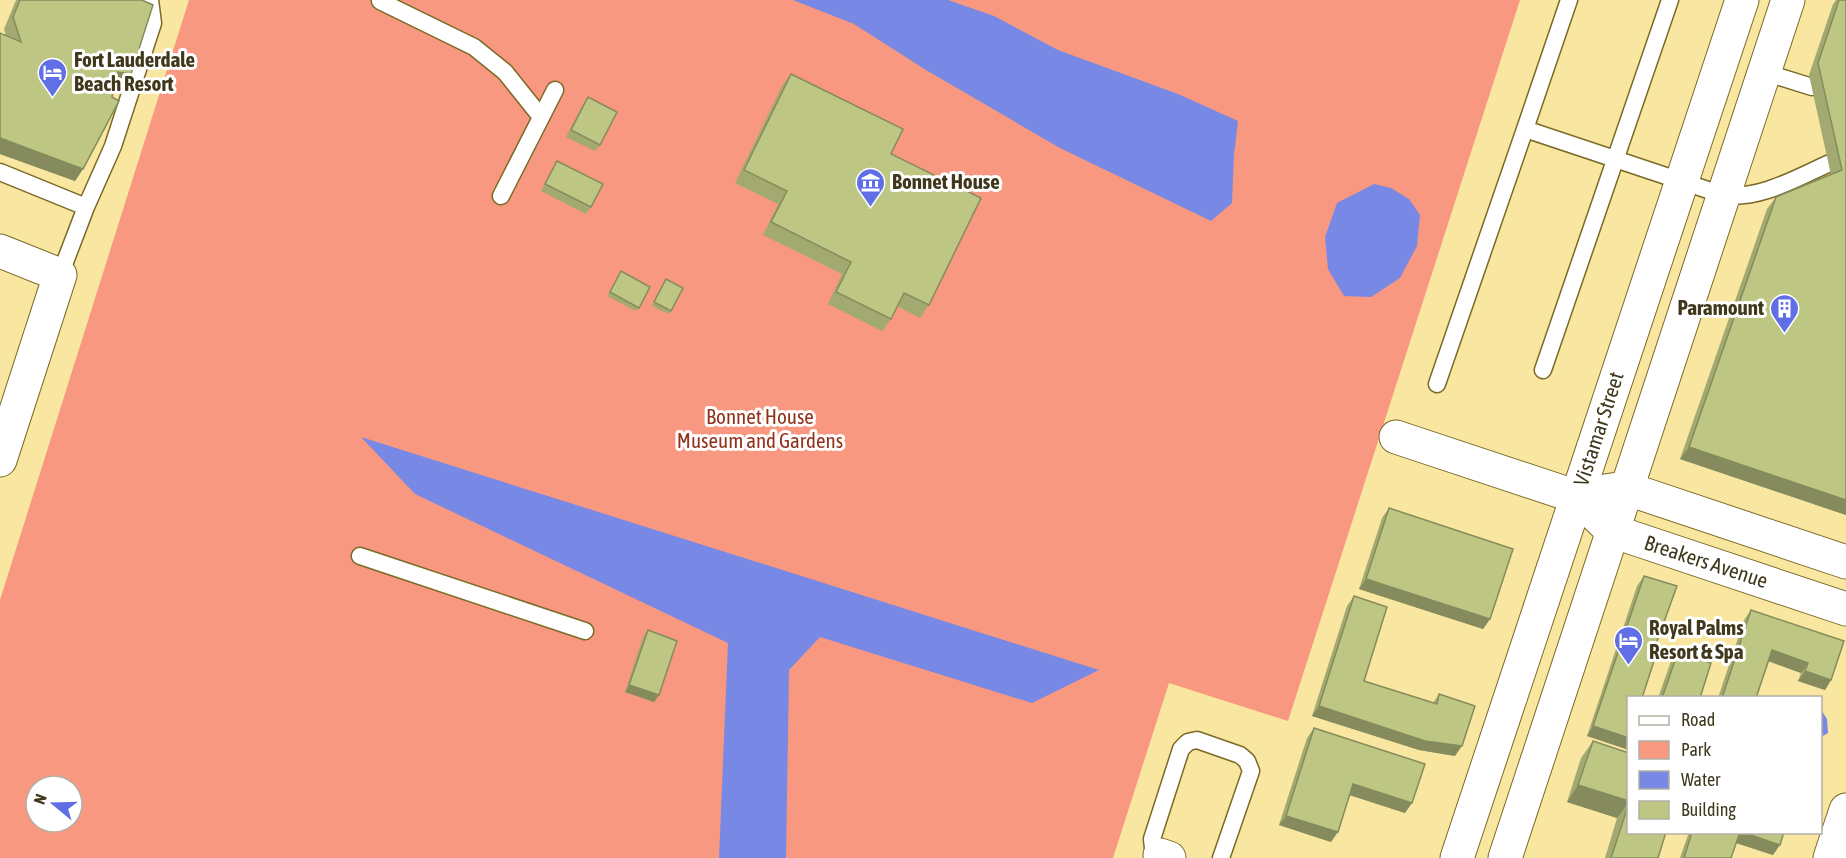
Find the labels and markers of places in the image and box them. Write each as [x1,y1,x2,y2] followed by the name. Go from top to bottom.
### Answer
[74,47,195,95] place label: Fort Lauderdale Beach Resort
[37,56,69,98] hotel icon: Fort Lauderdale Beach Resort
[855,166,887,208] museum icon: Bonnet House
[892,169,1000,193] place label: Bonnet House
[1769,292,1801,334] building icon: Paramount
[1677,295,1764,319] place label: Paramount
[1649,615,1744,663] place label: Royal Palms Resort & Spa
[1612,624,1644,666] hotel icon: Royal Palms Resort & Spa

